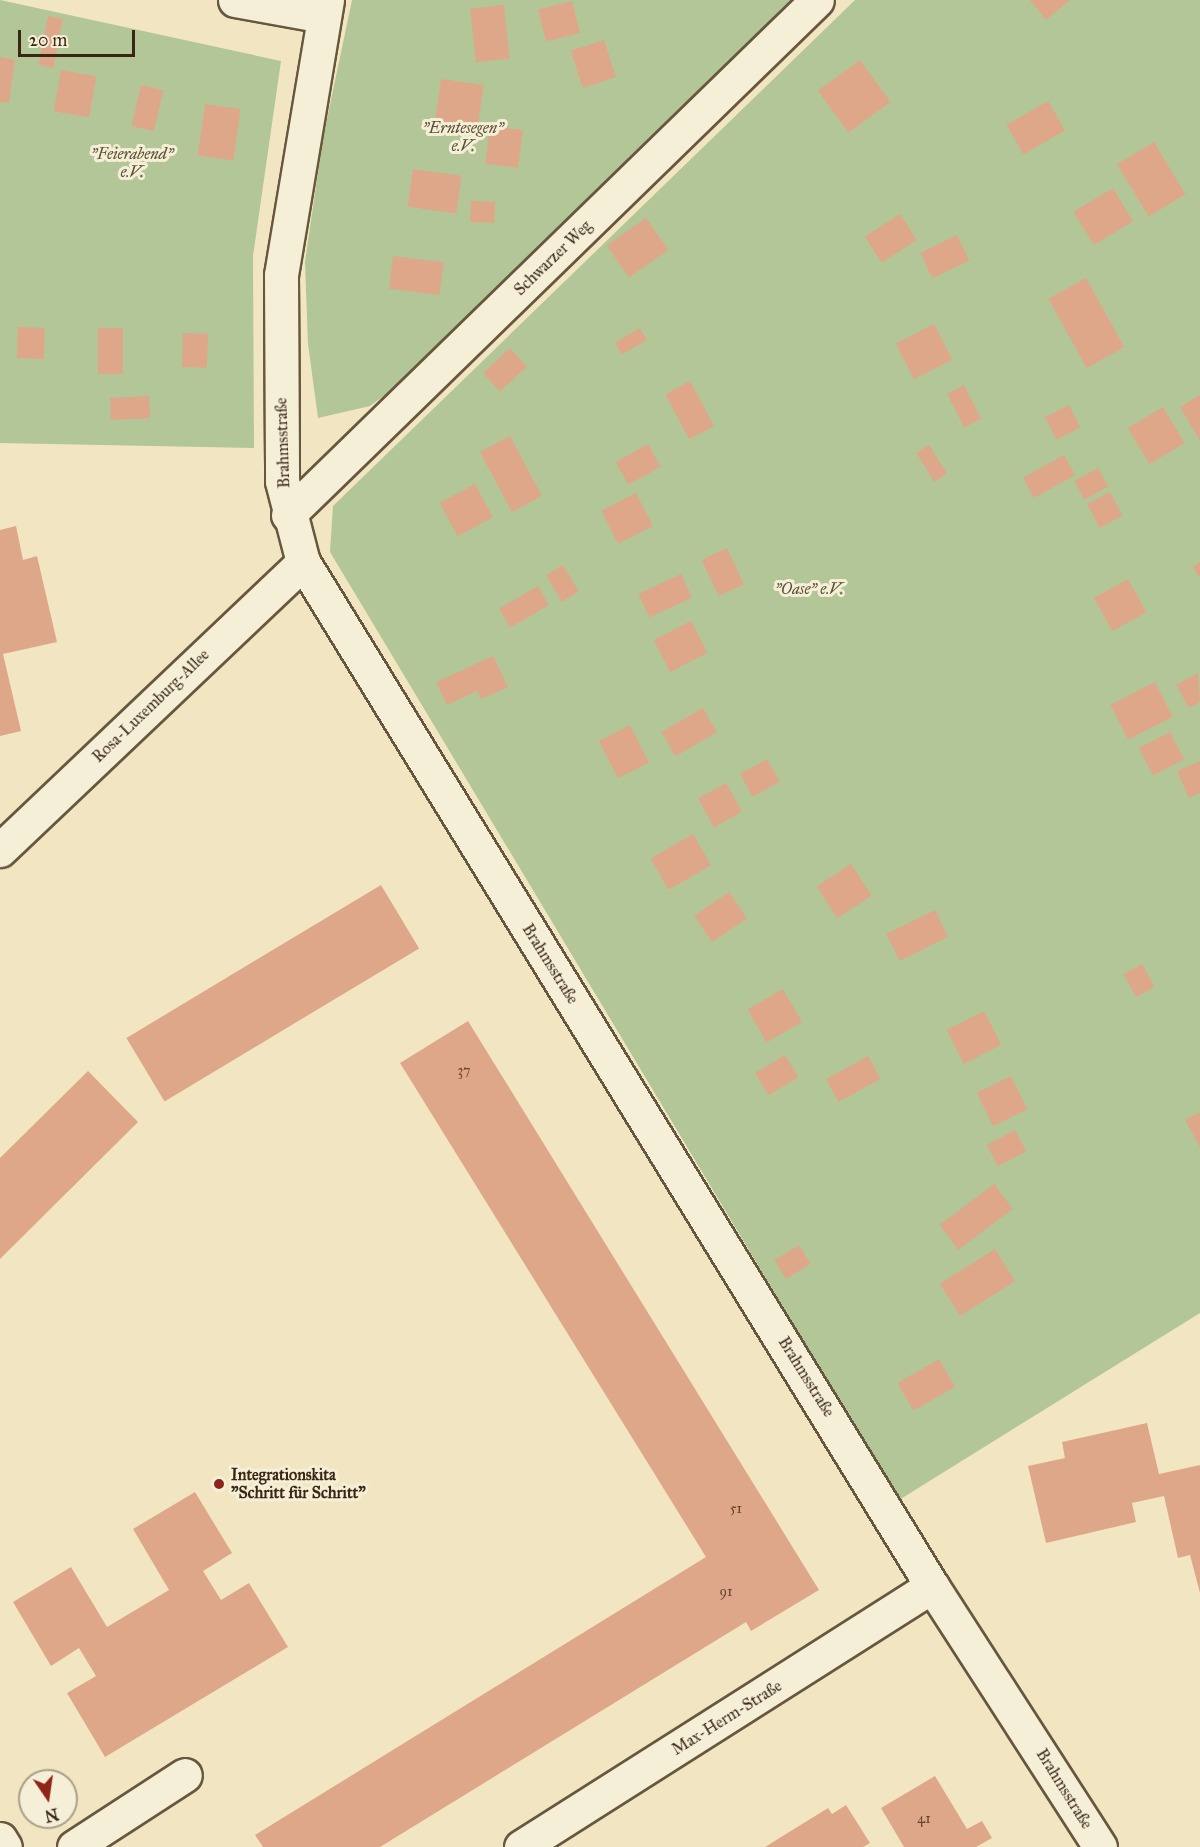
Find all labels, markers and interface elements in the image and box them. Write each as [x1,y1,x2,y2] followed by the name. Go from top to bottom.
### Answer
[21,18,138,56] scale bar
[29,29,67,51] text: 20 m
[422,118,504,156] park label: "Erntesegen" e.V.
[91,144,173,182] park label: "Feierabend" e.V.
[510,216,596,300] street label: Schwarzer Weg
[272,397,294,489] street label: Brahmsstraße
[775,579,843,599] park label: "Oase" e.V.
[89,645,213,767] street label: Rosa-Luxemburg-Allee
[518,920,582,1008] street label: Brahmsstraße
[457,1063,471,1079] house number: 37
[774,1333,838,1421] street label: Brahmsstraße
[231,1465,366,1503] place label: Integrationskita "Schritt für Schritt"
[212,1477,226,1491] marker: Integrationskita "Schritt für Schritt"
[730,1501,742,1517] house number: 51
[720,1584,732,1600] house number: 91
[669,1677,785,1759] street label: Max-Herm-Straße
[1032,1745,1096,1833] street label: Brahmsstraße
[18,1769,78,1829] north arrow
[43,1804,60,1826] text: N
[917,1811,931,1827] house number: 41

